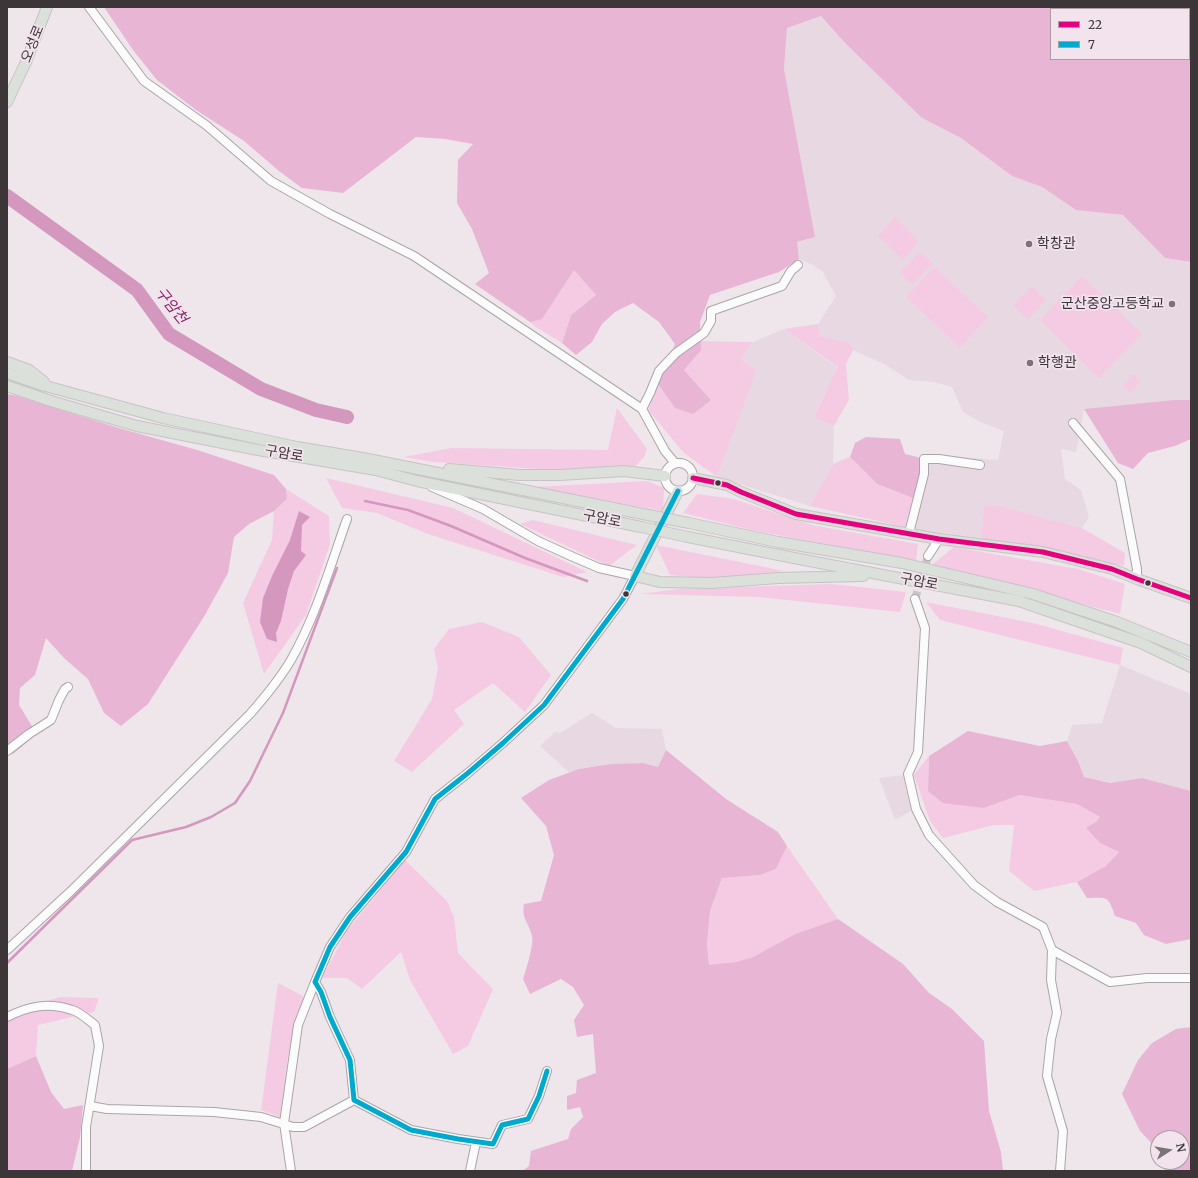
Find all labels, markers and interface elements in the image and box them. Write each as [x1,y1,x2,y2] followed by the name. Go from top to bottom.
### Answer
[1050,8,1190,60] legend
[1088,17,1102,32] text: 22
[18,23,48,65] street label: 오성로
[1088,37,1095,52] text: 7
[1037,236,1076,252] place label: 학창관
[1024,239,1034,249] marker: 학창관
[151,284,191,328] water label: 구암천
[1061,296,1164,312] place label: 군산중앙고등학교
[1167,299,1177,309] marker: 군산중앙고등학교
[1038,355,1077,371] place label: 학행관
[1025,358,1035,368] marker: 학행관
[264,442,304,466] street label: 구암로
[713,478,723,488] unlabelled marker
[581,507,623,531] street label: 구암로
[898,570,940,594] street label: 구암로
[1143,578,1153,588] unlabelled marker
[621,589,631,599] unlabelled marker
[1150,1130,1190,1170] north arrow
[1173,1142,1189,1153] text: N

